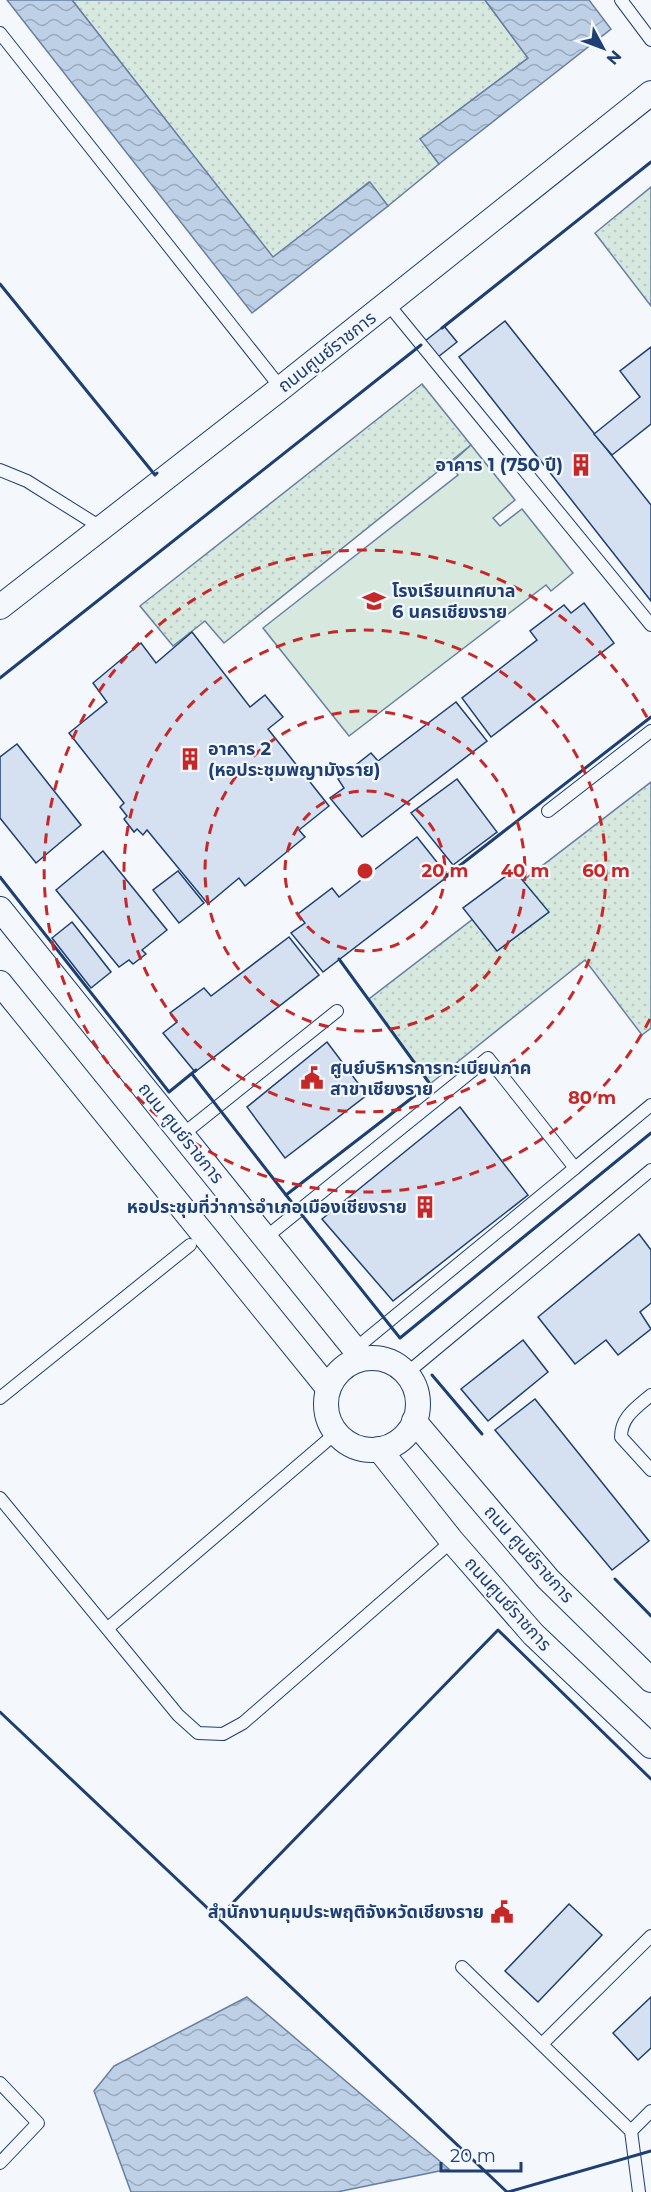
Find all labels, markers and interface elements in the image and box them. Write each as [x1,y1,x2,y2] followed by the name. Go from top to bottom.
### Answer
[573,18,633,78] north arrow
[603,46,625,69] text: N
[273,307,381,398] street label: ถนนศูนย์ราชการ
[568,452,594,478] building icon: อาคาร 1 (750 ปี)
[435,454,563,476] place label: อาคาร 1 (750 ปี)
[392,580,516,623] place label: โรงเรียนเทศบาล 6 นครเชียงราย
[361,588,387,614] school or university icon: โรงเรียนเทศบาล 6 นครเชียงราย
[208,738,380,781] place label: อาคาร 2 (หอประชุมพญามังราย)
[177,746,203,772] building icon: อาคาร 2 (หอประชุมพญามังราย)
[422,860,468,882] text: 20 m
[501,860,549,882] text: 40 m
[582,860,630,882] text: 60 m
[355,861,375,881] centre of rings
[330,1057,531,1100] place label: ศูนย์บริหารการทะเบียนภาค สาขาเชียงราย
[299,1065,325,1091] public building icon: ศูนย์บริหารการทะเบียนภาค สาขาเชียงราย
[133,1078,229,1189] street label: ถนน ศูนย์ราชการ
[568,1087,616,1109] text: 80 m
[127,1194,407,1218] place label: หอประชุมที่ว่าการอำเภอเมืองเชียงราย
[412,1194,438,1220] building icon: หอประชุมที่ว่าการอำเภอเมืองเชียงราย
[479,1501,579,1608] street label: ถนน ศูนย์ราชการ
[459,1552,556,1656] street label: ถนนศูนย์ราชการ
[489,1899,515,1925] public building icon: สำนักงานคุมประพฤติจังหวัดเชียงราย
[208,1901,484,1923] place label: สำนักงานคุมประพฤติจังหวัดเชียงราย
[441,2135,520,2173] scale bar
[450,2145,496,2167] text: 20 m

